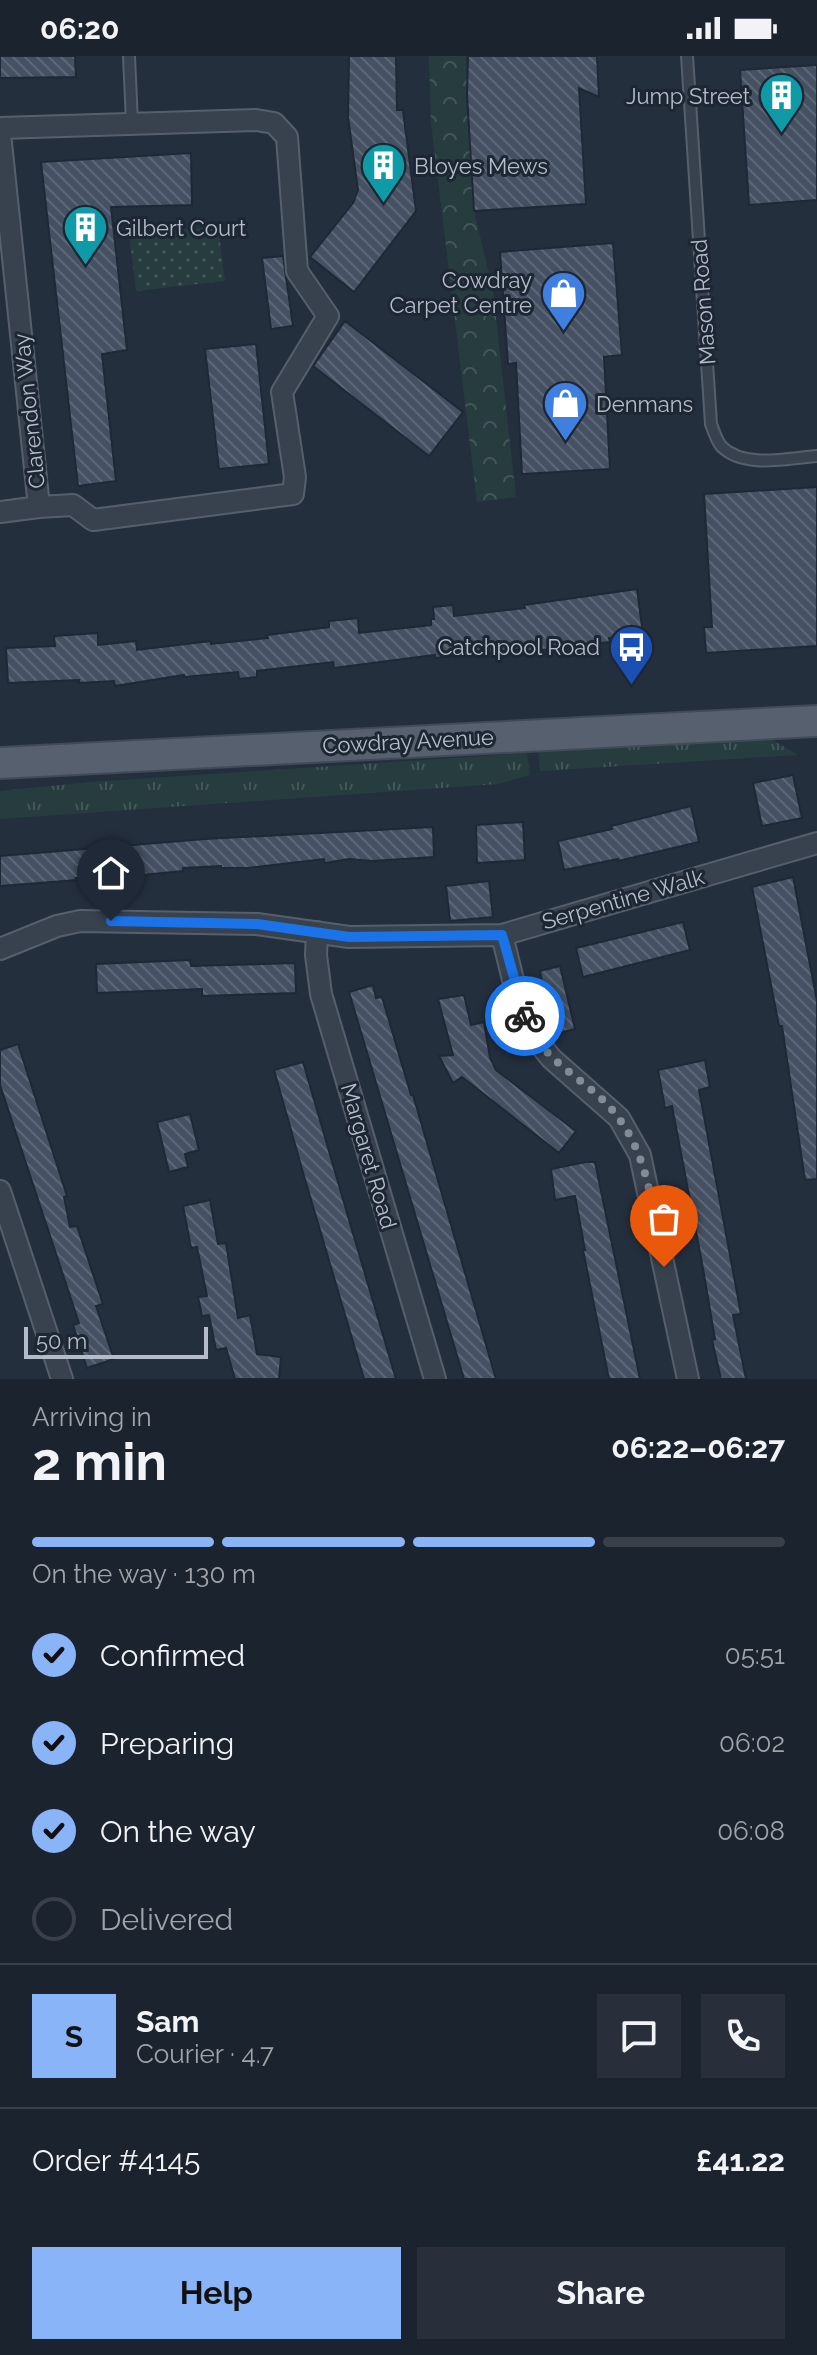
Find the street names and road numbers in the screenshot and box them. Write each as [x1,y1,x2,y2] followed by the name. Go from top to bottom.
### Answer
[686,238,720,366] street label: Mason Road
[8,332,50,490] street label: Clarendon Way
[322,724,495,758] street label: Cowdray Avenue
[539,863,707,935] street label: Serpentine Walk
[336,1080,402,1232] street label: Margaret Road

